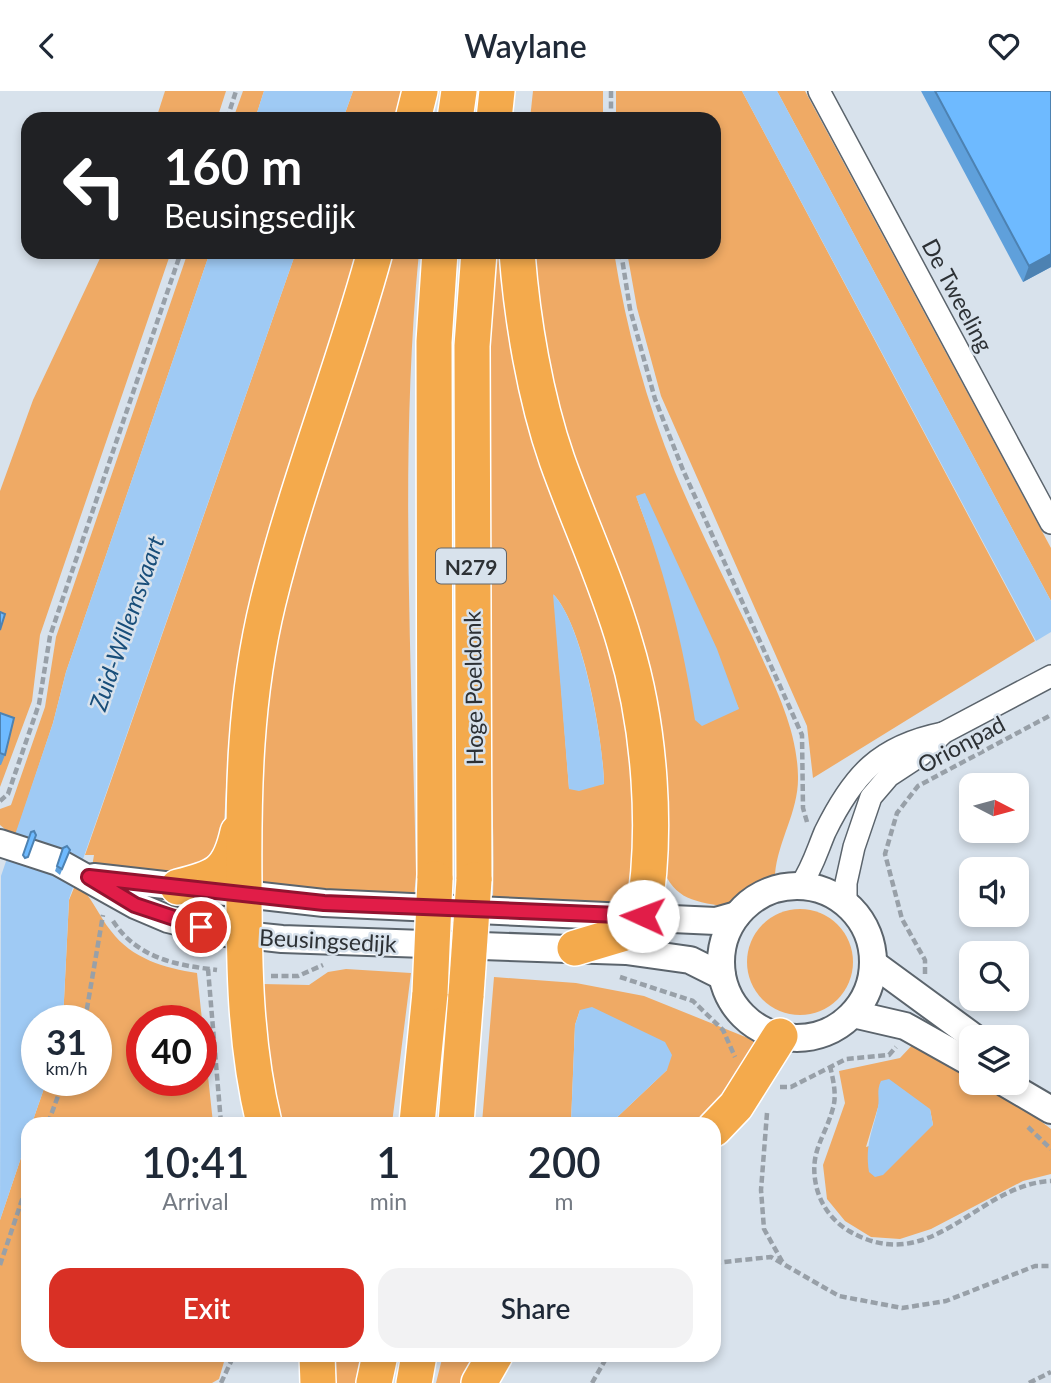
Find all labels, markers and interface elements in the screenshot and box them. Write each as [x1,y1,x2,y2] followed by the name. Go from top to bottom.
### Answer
[464,26,587,65] text: Waylane
[28,27,66,65] icon: back
[985,27,1023,65] icon: heart
[164,137,302,195] text: 160 m
[49,140,140,231] icon: left
[164,196,356,235] text: Beusingsedijk
[916,234,1000,356] street label: De Tweeling
[82,531,170,715] water label: Zuid-Willemsvaart
[436,549,506,583] road number: N279
[458,610,488,765] street label: Hoge Poeldonk
[912,709,1010,779] street label: Orionpad
[959,773,1029,843] north arrow
[959,773,1029,1095] map controls
[959,857,1029,927] button: sound
[606,879,680,953] position arrow
[171,897,231,957] pin
[182,908,220,946] icon: arrive
[259,922,398,958] street label: Beusingsedijk
[959,941,1029,1011] button: search
[126,1005,217,1096] speed limit sign: 40
[46,1020,87,1062] text: 31
[959,1025,1029,1095] button: layers
[45,1057,88,1079] text: km/h
[141,1137,249,1187] text: 10:41
[376,1137,401,1187] text: 1
[528,1137,601,1187] text: 200
[162,1187,229,1215] text: Arrival
[370,1187,407,1215] text: min
[555,1187,574,1215] text: m
[49,1268,364,1348] button: Exit
[378,1268,693,1348] button: Share

